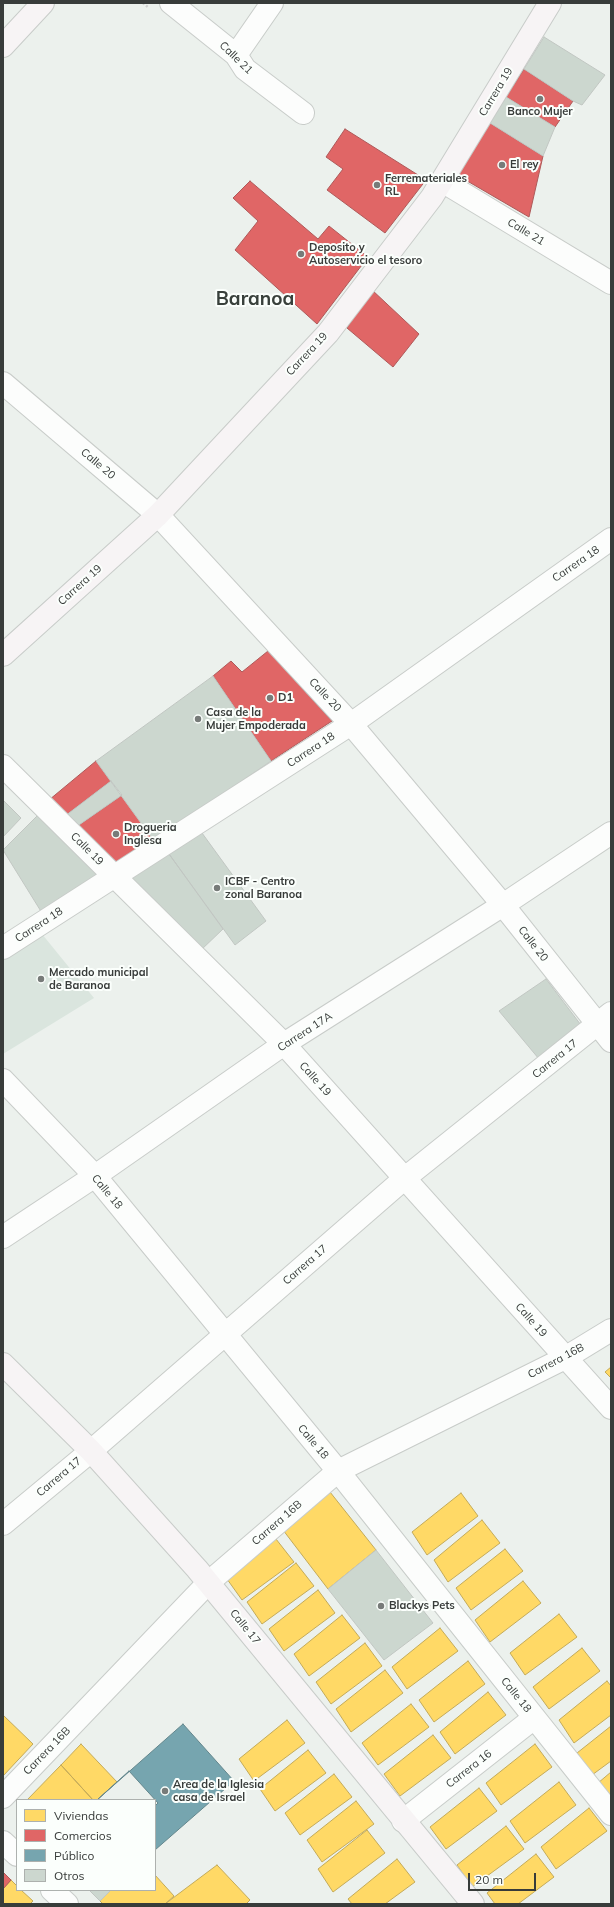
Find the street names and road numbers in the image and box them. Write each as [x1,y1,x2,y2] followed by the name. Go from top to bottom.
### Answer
[217,39,255,77] street label: Calle 21
[476,65,516,119] street label: Carrera 19
[505,216,547,248] street label: Calle 21
[284,330,330,378] street label: Carrera 19
[78,446,118,482] street label: Calle 20
[550,543,602,585] street label: Carrera 18
[55,562,105,608] street label: Carrera 19
[306,675,344,715] street label: Calle 20
[285,730,337,770] street label: Carrera 18
[68,830,106,868] street label: Calle 19
[13,905,65,945] street label: Carrera 18
[515,924,551,964] street label: Calle 20
[275,1009,335,1055] street label: Carrera 17A
[530,1037,580,1081] street label: Carrera 17
[296,1059,334,1099] street label: Calle 19
[89,1172,125,1212] street label: Calle 18
[280,1242,330,1288] street label: Carrera 17
[512,1300,550,1340] street label: Calle 19
[526,1341,586,1381] street label: Carrera 16B
[295,1422,331,1462] street label: Calle 18
[34,1454,84,1500] street label: Carrera 17
[249,1498,305,1548] street label: Carrera 16B
[227,1607,263,1647] street label: Calle 17
[498,1675,534,1715] street label: Calle 18
[21,1724,73,1778] street label: Carrera 16B
[443,1747,495,1791] street label: Carrera 16

